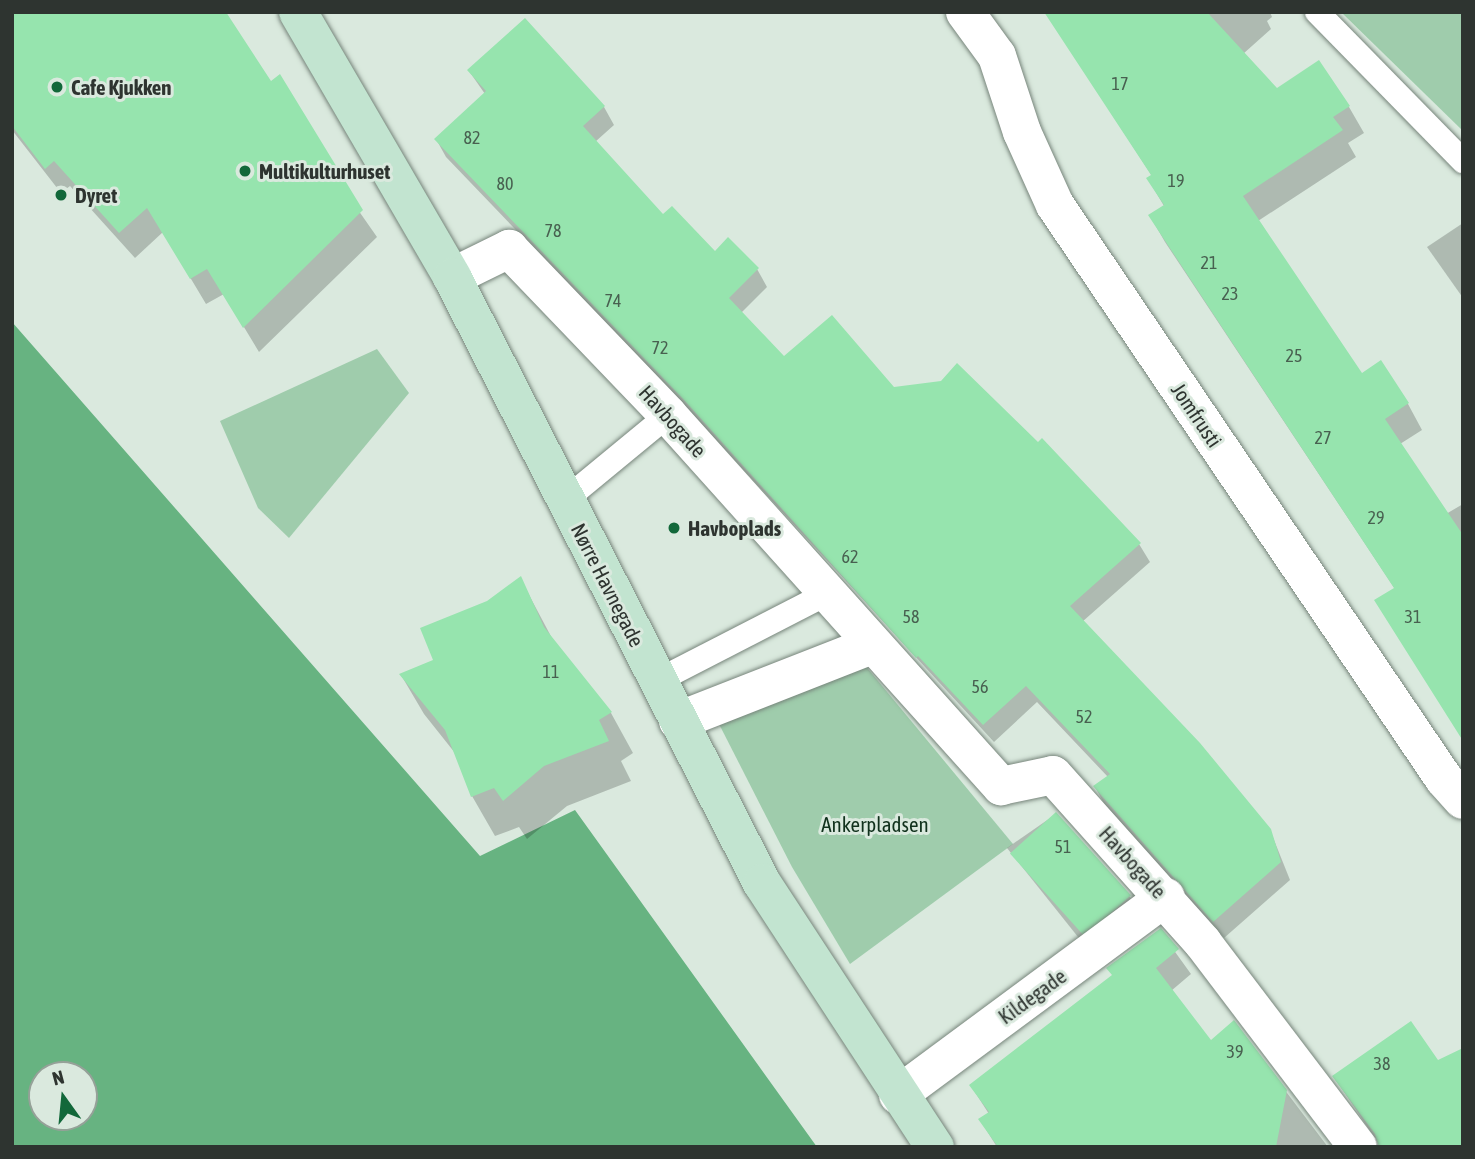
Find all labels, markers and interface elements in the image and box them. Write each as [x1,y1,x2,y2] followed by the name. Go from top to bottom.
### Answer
[1112,73,1128,95] house number: 17
[71,74,171,100] place label: Cafe Kjukken
[49,79,65,95] marker: Cafe Kjukken
[464,127,480,149] house number: 82
[259,158,390,184] place label: Multikulturhuset
[237,163,253,179] marker: Multikulturhuset
[1168,170,1184,192] house number: 19
[497,173,513,195] house number: 80
[75,182,117,208] place label: Dyret
[53,187,69,203] marker: Dyret
[545,220,561,242] house number: 78
[1201,252,1217,274] house number: 21
[1222,283,1238,305] house number: 23
[605,290,621,312] house number: 74
[652,337,668,359] house number: 72
[1286,345,1302,367] house number: 25
[1166,378,1228,452] street label: Jomfrusti
[634,380,712,462] street label: Havbogade
[1315,427,1331,449] house number: 27
[1368,507,1384,529] house number: 29
[688,515,781,541] place label: Havboplads
[566,519,650,651] street label: Nørre Havnegade
[666,520,682,536] marker: Havboplads
[842,546,858,568] house number: 62
[903,606,919,628] house number: 58
[1405,606,1421,628] house number: 31
[543,661,559,683] house number: 11
[972,676,988,698] house number: 56
[1076,706,1092,728] house number: 52
[821,811,929,837] park label: Ankerpladsen
[1094,821,1172,903] street label: Havbogade
[1055,836,1071,858] house number: 51
[993,963,1071,1029] street label: Kildegade
[1227,1041,1243,1063] house number: 39
[1374,1053,1390,1075] house number: 38
[28,1061,98,1131] north arrow
[50,1066,66,1090] text: N

